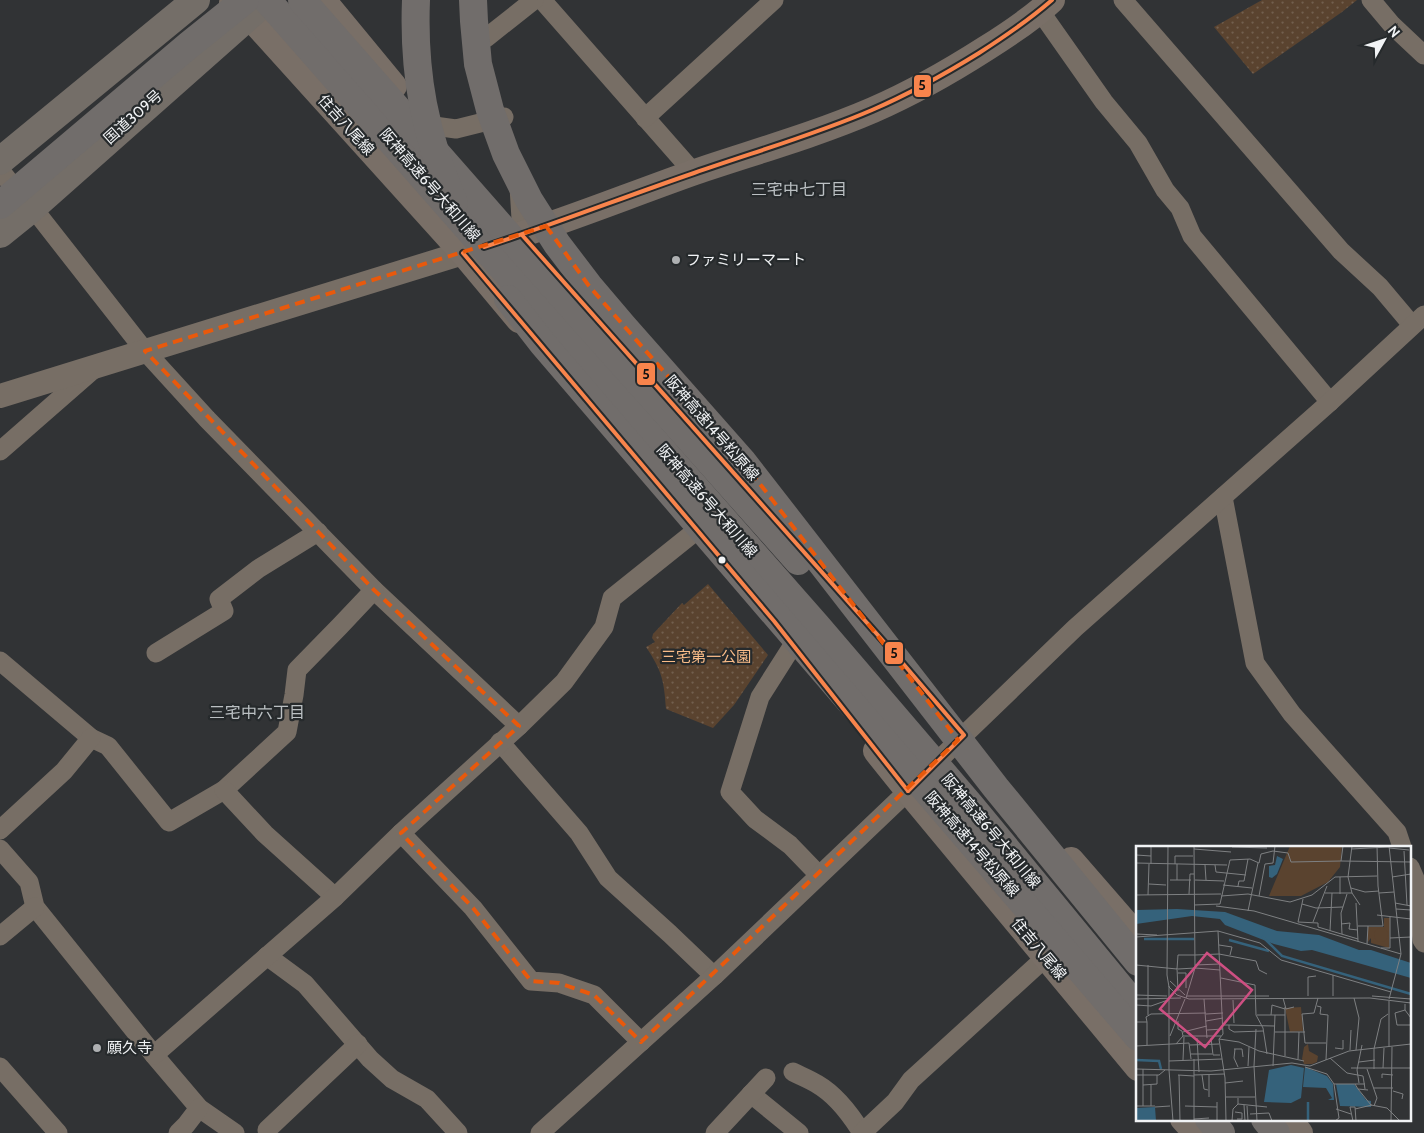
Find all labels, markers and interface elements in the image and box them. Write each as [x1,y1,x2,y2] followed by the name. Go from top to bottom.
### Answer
[1359,15,1409,65] north arrow
[1384,22,1404,41] text: N
[913,74,932,98] line badge: 5
[918,76,926,94] text: 5
[100,86,166,148] street label: 国道309号
[314,91,378,159] street label: 住吉八尾線
[376,125,484,245] street label: 阪神高速6号大和川線
[751,180,847,199] district label: 三宅中七丁目
[686,251,806,269] place label: ファミリーマート
[670,254,682,266] marker: ファミリーマート
[636,362,656,386] line badge: 5
[642,365,650,383] text: 5
[661,372,763,484] street label: 阪神高速14号松原線
[653,441,761,561] street label: 阪神高速6号大和川線
[717,555,727,565] unlabelled marker
[884,641,904,665] line badge: 5
[890,644,898,662] text: 5
[661,648,751,666] park label: 三宅第一公園
[209,703,305,722] district label: 三宅中六丁目
[938,770,1044,892] street label: 阪神高速6号大和川線
[921,788,1023,900] street label: 阪神高速14号松原線
[1136,846,1412,1120] inset map
[1008,914,1070,984] street label: 住吉八尾線
[107,1039,152,1057] place label: 願久寺
[91,1042,103,1054] marker: 願久寺

